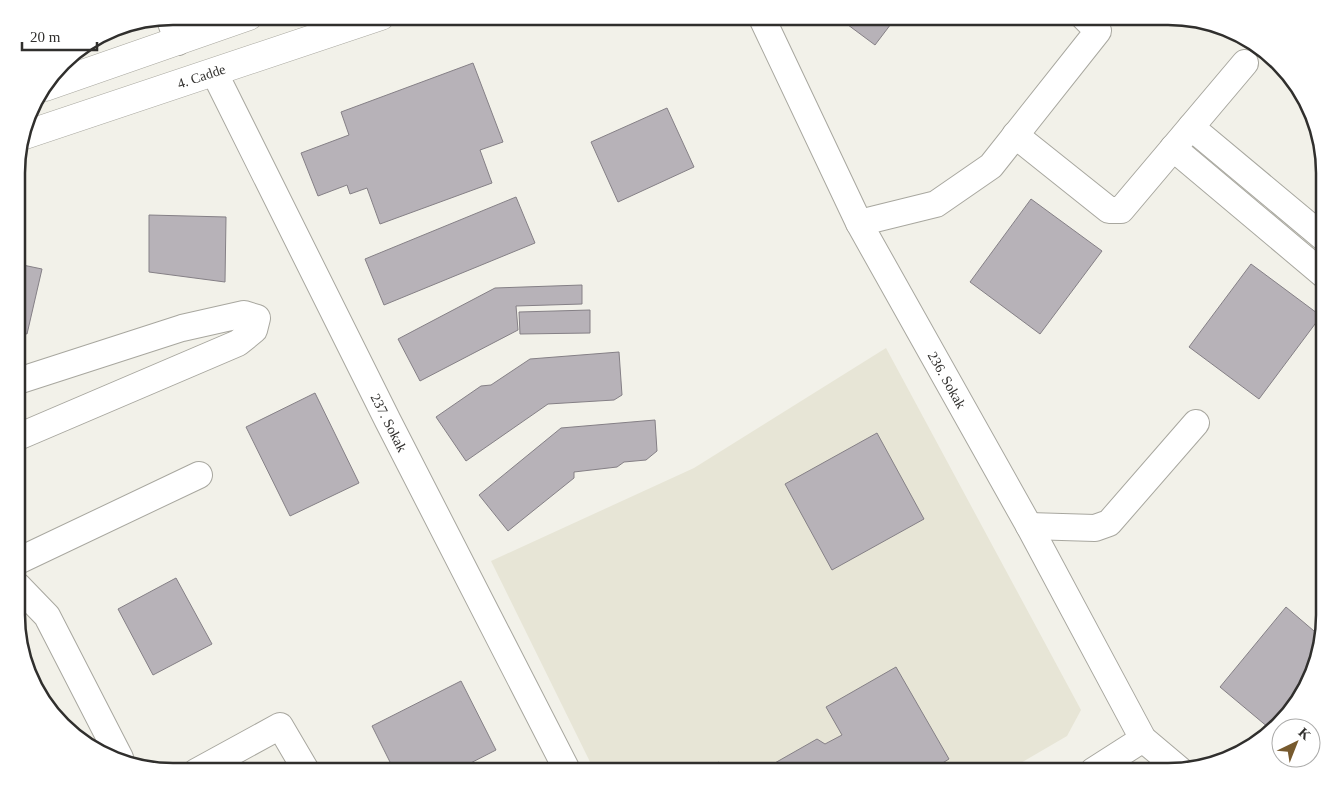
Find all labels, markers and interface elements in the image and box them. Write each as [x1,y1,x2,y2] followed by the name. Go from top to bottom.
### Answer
[22,20,98,52] scale bar
[30,29,61,45] text: 20 m
[175,61,227,91] street label: 4. Cadde
[925,349,969,411] street label: 236. Sokak
[368,391,410,454] street label: 237. Sokak
[1271,718,1321,768] north arrow
[1295,725,1314,743] text: K

